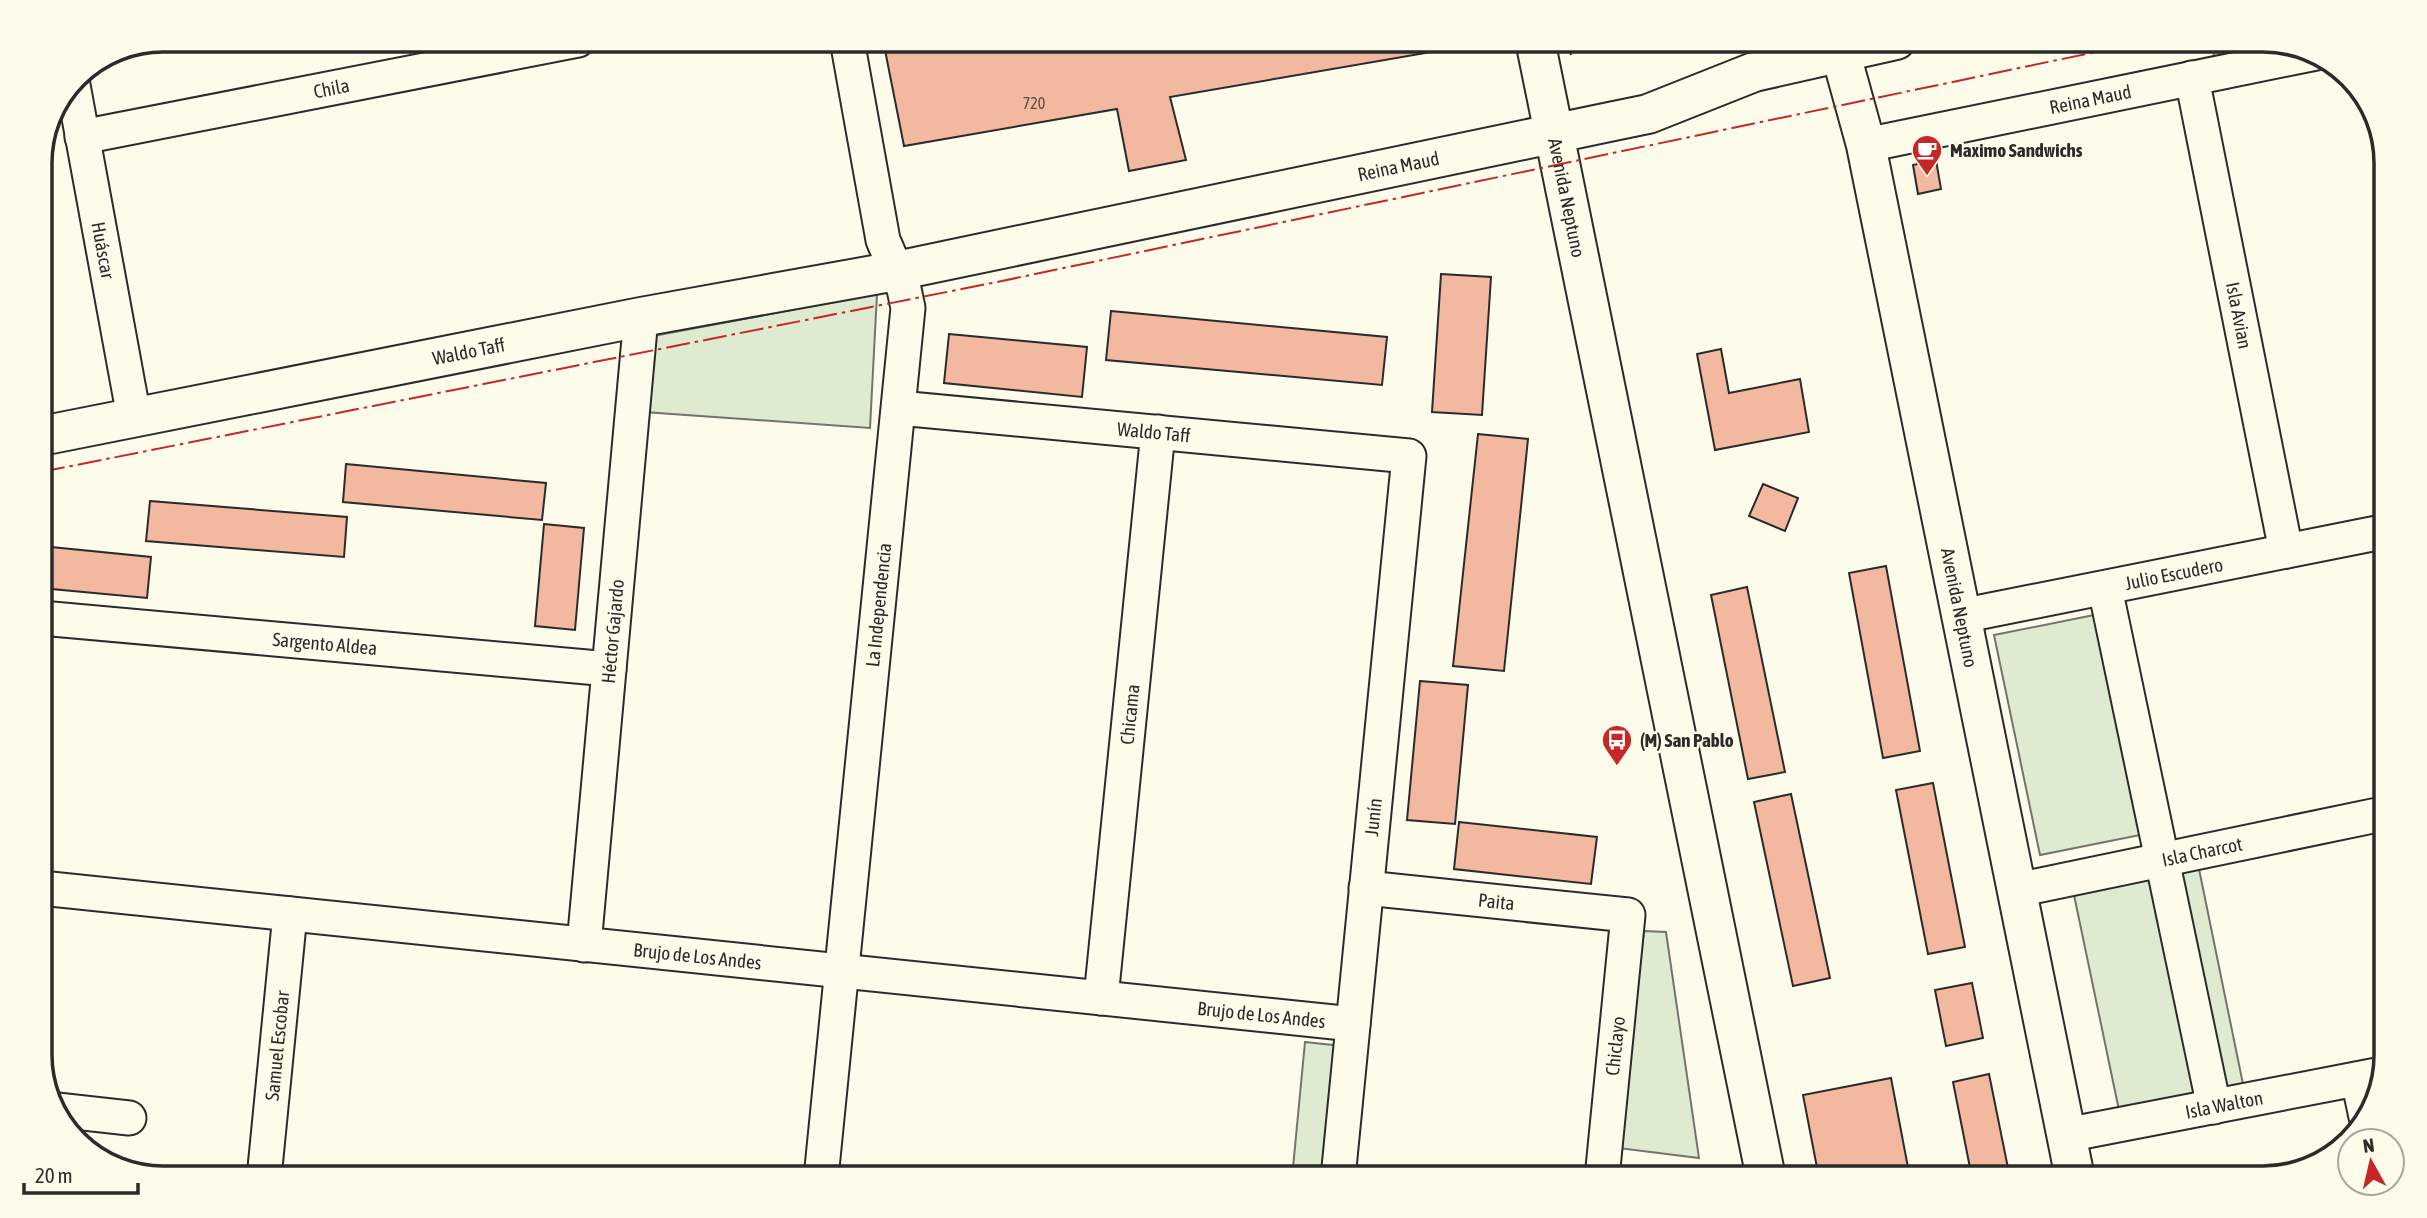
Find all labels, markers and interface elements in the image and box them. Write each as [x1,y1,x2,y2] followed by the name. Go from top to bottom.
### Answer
[311,74,351,103] street label: Chila
[2048,80,2133,118] street label: Reina Maud
[1023,94,1045,112] house number: 720
[1910,133,1944,177] cafe icon: Maximo Sandwichs
[1544,136,1590,259] street label: Avenida Neptuno
[1950,139,2083,161] place label: Maximo Sandwichs
[1355,147,1441,185] street label: Reina Maud
[87,220,119,281] street label: Huáscar
[2222,280,2257,351] street label: Isla Avian
[430,333,508,369] street label: Waldo Taff
[1116,418,1192,446] street label: Waldo Taff
[861,542,895,668] street label: La Independencia
[1937,546,1982,669] street label: Avenida Neptuno
[2123,553,2225,594] street label: Julio Escudero
[597,578,628,684] street label: Héctor Gajardo
[272,628,378,659] street label: Sargento Aldea
[1116,683,1144,746] street label: Chicama
[1600,723,1634,767] bus stop icon: (M) San Pablo
[1640,729,1734,751] place label: (M) San Pablo
[1360,797,1386,837] street label: Junín
[2160,832,2244,871] street label: Isla Charcot
[1477,889,1516,914] street label: Paita
[632,938,763,974] street label: Brujo de Los Andes
[261,989,293,1102] street label: Samuel Escobar
[1196,997,1327,1032] street label: Brujo de Los Andes
[1601,1015,1629,1077] street label: Chiclayo
[2183,1086,2265,1123] street label: Isla Walton
[2336,1127,2406,1197] north arrow
[2362,1133,2376,1157] text: N
[24,1152,138,1196] scale bar
[35,1163,73,1187] text: 20 m

